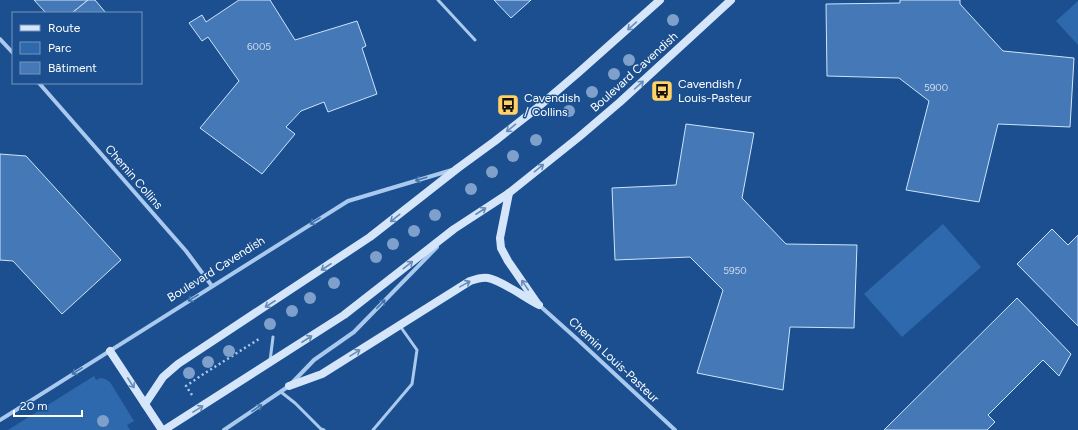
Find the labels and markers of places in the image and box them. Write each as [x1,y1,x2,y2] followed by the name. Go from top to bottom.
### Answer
[678,77,752,105] place label: Cavendish / Louis-Pasteur
[649,78,675,104] bus stop icon: Cavendish / Louis-Pasteur
[524,91,580,119] place label: Cavendish / Collins
[495,92,521,118] bus stop icon: Cavendish / Collins

